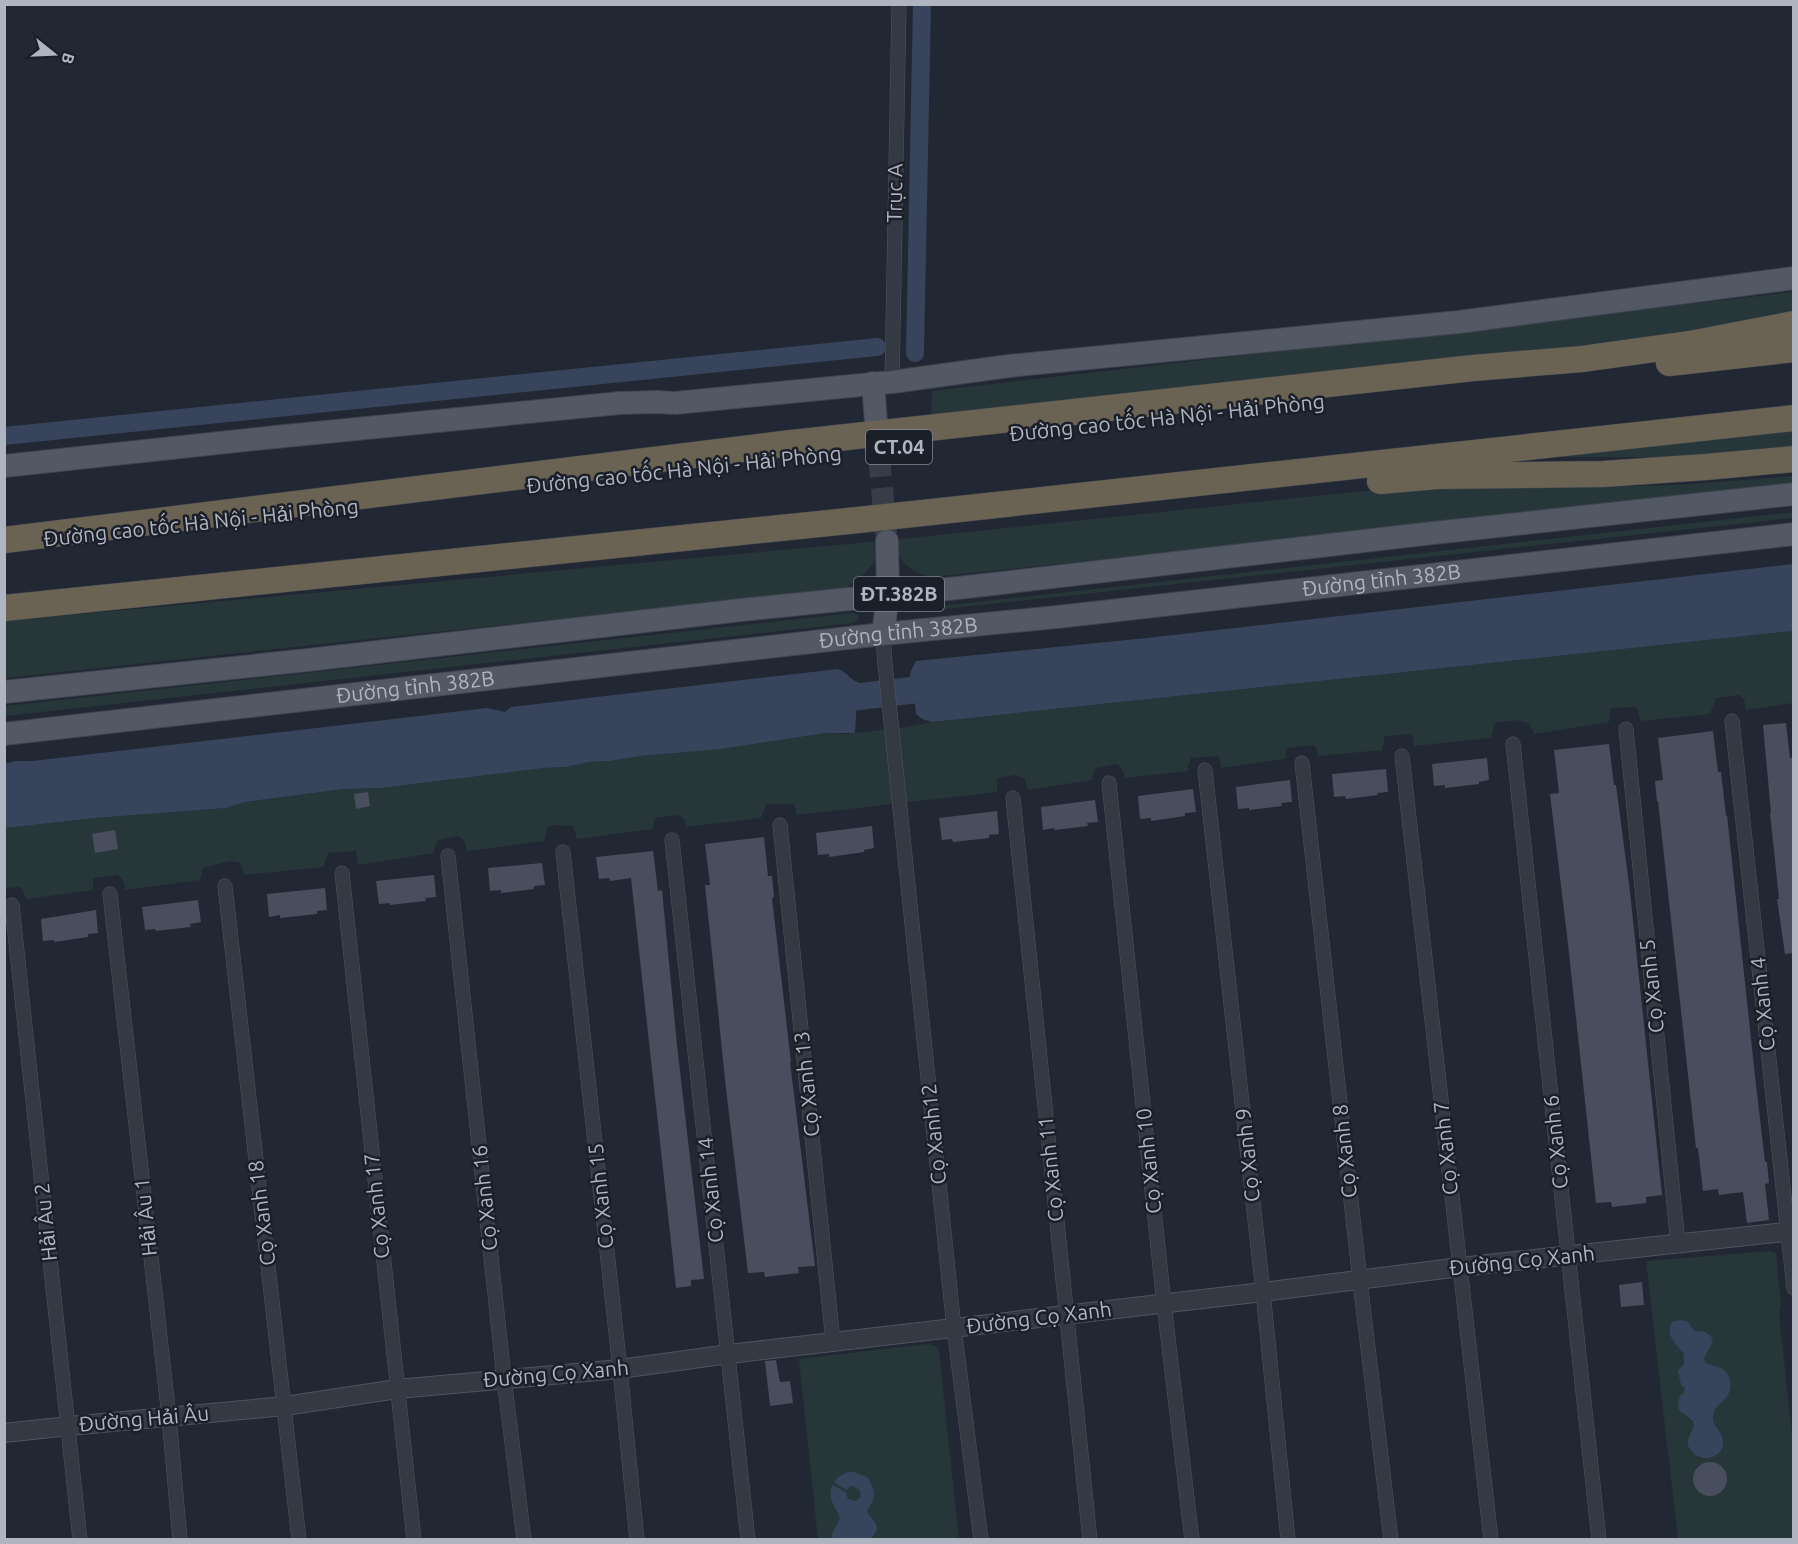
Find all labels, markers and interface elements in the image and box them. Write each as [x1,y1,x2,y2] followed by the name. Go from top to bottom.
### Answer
[24,24,84,84] north arrow
[58,51,78,66] text: B
[881,163,907,223] street label: Trục A
[1008,386,1326,445] street label: Đường cao tốc Hà Nội - Hải Phòng
[866,430,932,464] road number: CT.04
[525,438,843,497] street label: Đường cao tốc Hà Nội - Hải Phòng
[42,491,360,550] street label: Đường cao tốc Hà Nội - Hải Phòng
[1301,559,1462,600] street label: Đường tỉnh 382B
[854,577,944,611] road number: ĐT.382B
[818,612,979,652] street label: Đường tỉnh 382B
[335,665,496,707] street label: Đường tỉnh 382B
[1634,938,1668,1034] street label: Cọ Xanh 5
[1745,956,1779,1052] street label: Cọ Xanh 4
[789,1030,823,1138] street label: Cọ Xanh 13
[916,1082,950,1186] street label: Cọ Xanh12
[1538,1094,1572,1190] street label: Cọ Xanh 6
[1428,1100,1462,1196] street label: Cọ Xanh 7
[1327,1103,1361,1199] street label: Cọ Xanh 8
[1131,1107,1165,1215] street label: Cọ Xanh 10
[1230,1107,1264,1203] street label: Cọ Xanh 9
[1033,1115,1067,1223] street label: Cọ Xanh 11
[693,1136,727,1244] street label: Cọ Xanh 14
[583,1142,617,1250] street label: Cọ Xanh 15
[467,1144,501,1252] street label: Cọ Xanh 16
[359,1152,393,1260] street label: Cọ Xanh 17
[243,1159,279,1267] street label: Cọ Xanh 18
[129,1177,161,1257] street label: Hải Âu 1
[29,1182,61,1262] street label: Hải Âu 2
[1448,1240,1596,1280] street label: Đường Cọ Xanh
[965,1296,1113,1338] street label: Đường Cọ Xanh
[482,1355,630,1391] street label: Đường Cọ Xanh
[78,1400,210,1436] street label: Đường Hải Âu

